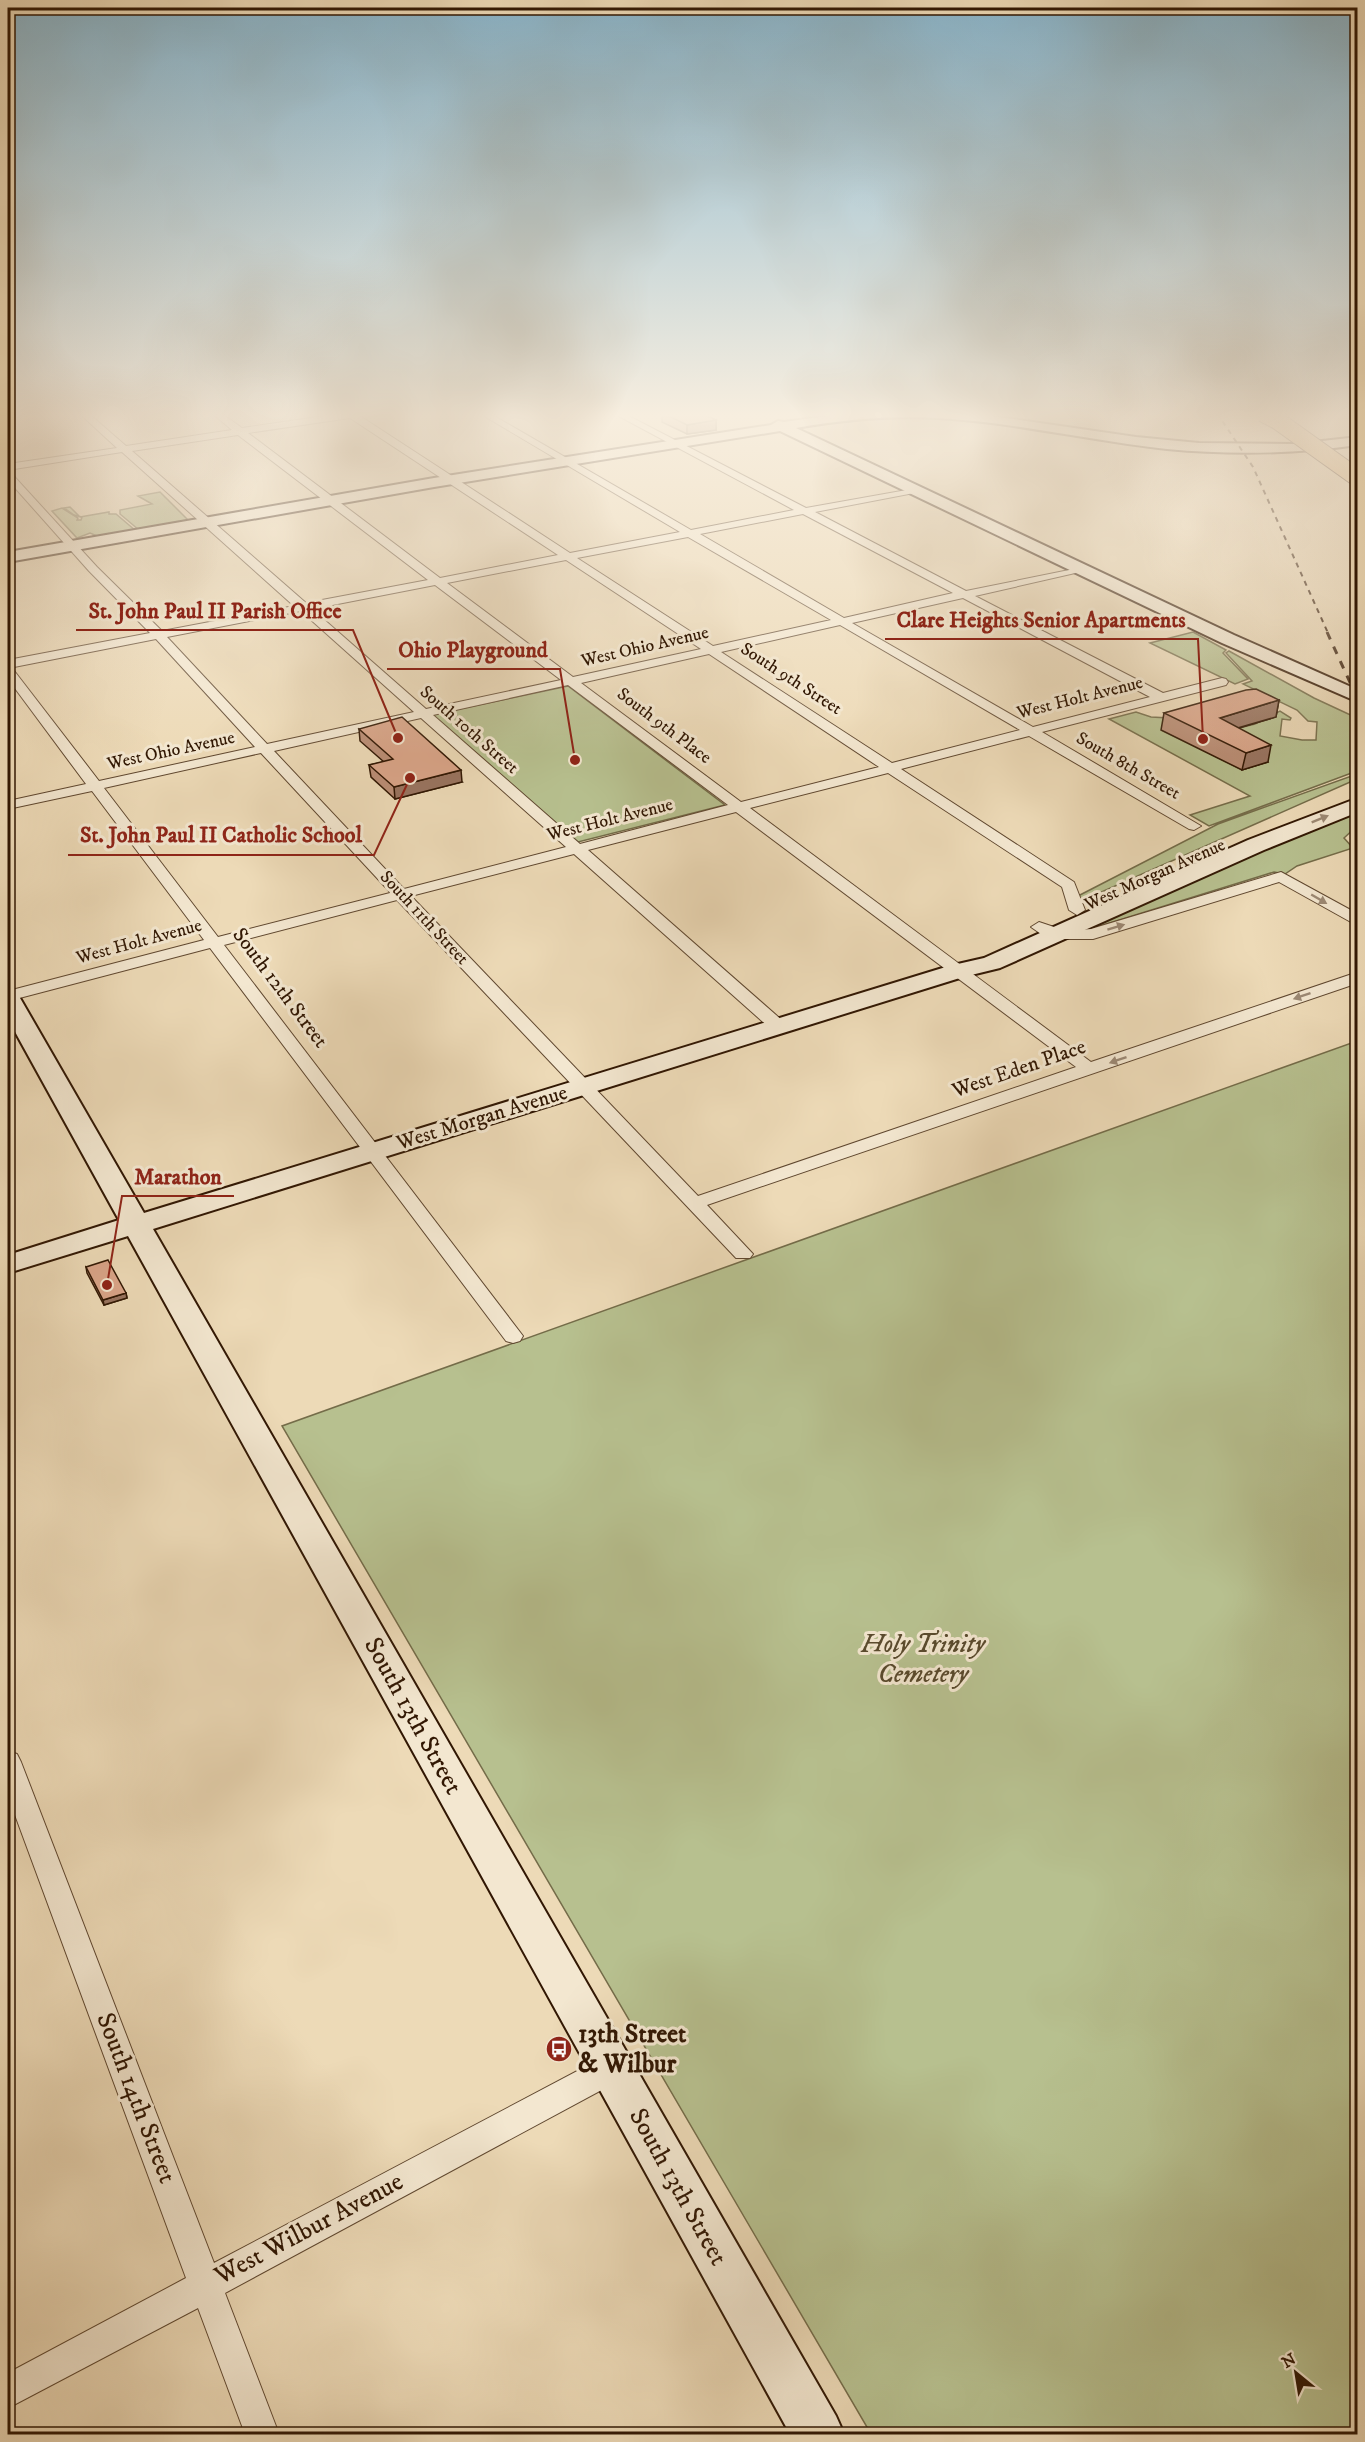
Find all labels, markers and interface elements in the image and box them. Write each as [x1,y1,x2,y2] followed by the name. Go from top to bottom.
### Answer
[76,590,353,630] callout: St. John Paul II Parish Office
[88,598,342,625] text: St. John Paul II Parish Office
[885,599,1198,639] callout: Clare Heights Senior Apartments
[896,607,1186,634] text: Clare Heights Senior Apartments
[578,622,711,673] street label: West Ohio Avenue
[387,629,560,669] callout: Ohio Playground
[398,637,549,664] text: Ohio Playground
[736,638,846,720] street label: South 9th Street
[1014,672,1145,725] street label: West Holt Avenue
[415,681,523,779] street label: South 10th Street
[612,683,716,769] street label: South 9th Place
[104,727,237,775] street label: West Ohio Avenue
[1072,727,1184,805] street label: South 8th Street
[544,794,675,847] street label: West Holt Avenue
[1312,814,1330,824] one-way arrow
[68,815,374,855] callout: St. John Paul II Catholic School
[80,822,362,849] text: St. John Paul II Catholic School
[1080,834,1229,916] street label: West Morgan Avenue
[375,866,473,970] street label: South 11th Street
[1311,894,1327,905] one-way arrow
[73,915,204,970] street label: West Holt Avenue
[1107,922,1125,931] one-way arrow
[226,923,334,1053] street label: South 12th Street
[1293,992,1311,1002] one-way arrow
[948,1034,1090,1104] street label: West Eden Place
[1109,1055,1127,1065] one-way arrow
[393,1080,571,1157] street label: West Morgan Avenue
[122,1156,234,1196] callout: Marathon
[134,1164,222,1191] text: Marathon
[860,1628,987,1691] park label: Holy Trinity Cemetery
[356,1632,470,1800] street label: South 13th Street
[88,2008,184,2188] street label: South 14th Street
[578,2018,687,2081] place label: 13th Street & Wilbur
[544,2034,574,2064] bus stop icon: 13th Street & Wilbur
[621,2103,735,2271] street label: South 13th Street
[208,2165,409,2293] street label: West Wilbur Avenue
[1266,2343,1326,2403] north arrow
[1278,2349,1300,2373] text: N

